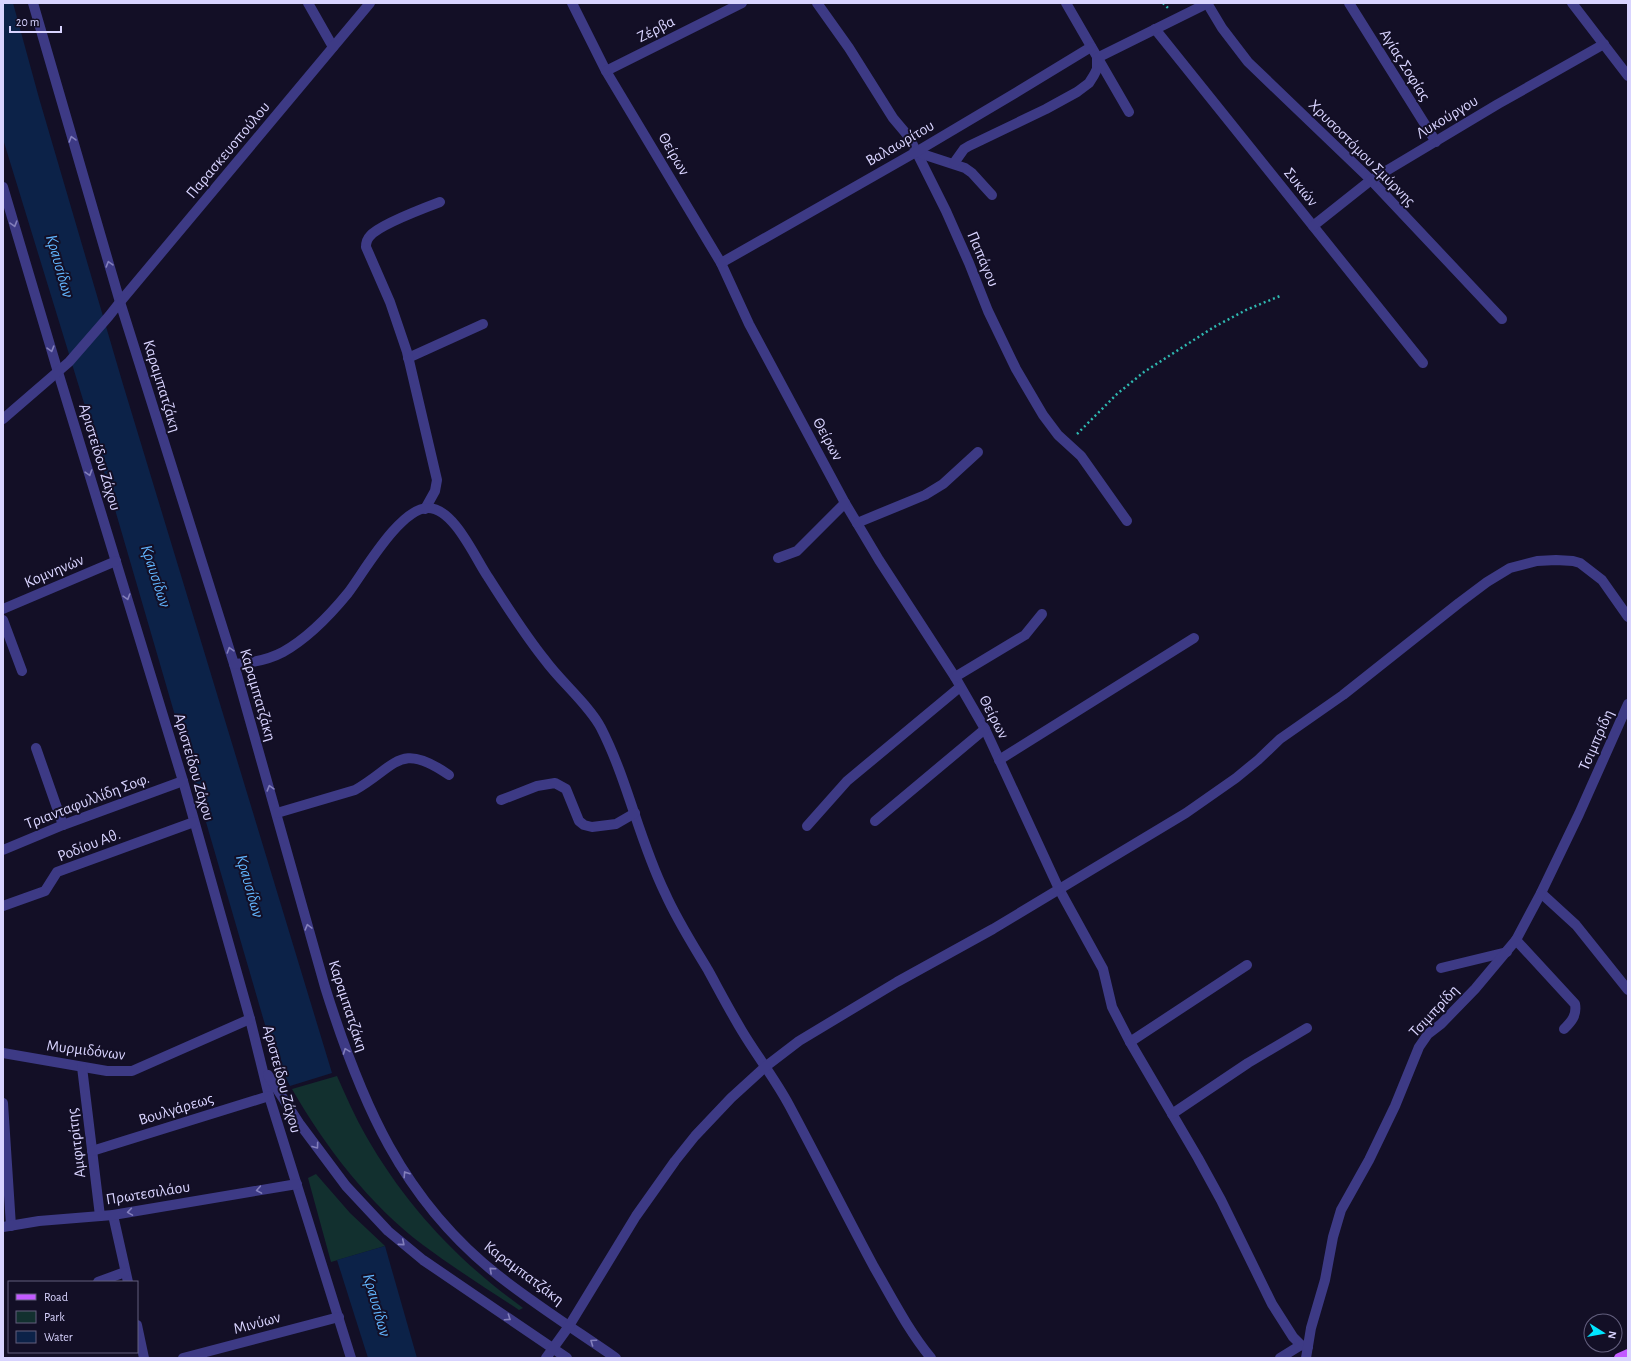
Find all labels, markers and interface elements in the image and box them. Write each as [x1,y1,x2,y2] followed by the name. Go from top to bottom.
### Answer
[10,8,61,34] scale bar
[635,13,677,45] street label: Ζέρβα
[16,16,39,28] text: 20 m
[1376,26,1433,104] street label: Αγίας Σοφίας
[1413,92,1481,142] street label: Λυκούργου
[1305,97,1418,210] street label: Χρυσοστόμου Σμύρνης
[183,99,273,201] street label: Παρασκευοπούλου
[863,117,937,169] street label: Βαλαωρίτου
[655,130,693,178] street label: Θείρων
[69,136,77,143] one-way arrow
[1281,165,1321,209] street label: Συκιών
[9,220,18,227] one-way arrow
[964,229,1002,289] street label: Παπάγου
[42,233,77,300] water label: Κραυσίδων
[105,261,114,268] one-way arrow
[140,338,184,434] street label: Καραμπατζάκη
[46,345,55,352] one-way arrow
[76,402,124,512] street label: Αριστείδου Ζάχου
[810,415,846,463] street label: Θείρων
[84,469,93,476] one-way arrow
[137,543,174,610] water label: Κραυσίδων
[22,551,86,591] street label: Κομνηνών
[122,593,131,600] one-way arrow
[226,646,234,653] one-way arrow
[237,647,279,743] street label: Καραμπατζάκη
[976,693,1012,741] street label: Θείρων
[1576,707,1616,773] street label: Τσιμπρίδη
[171,712,217,822] street label: Αριστείδου Ζάχου
[22,770,152,832] street label: Τριανταφυλλίδη Σοφ.
[266,785,274,791] one-way arrow
[55,826,123,864] street label: Ροδίου Αθ.
[232,853,267,920] water label: Κραυσίδων
[304,924,313,931] one-way arrow
[326,958,370,1054] street label: Καραμπατζάκη
[1406,982,1462,1040] street label: Τσιμπρίδη
[260,1023,304,1135] street label: Αριστείδου Ζάχου
[46,1037,127,1063] street label: Μυρμιδόνων
[342,1048,351,1055] one-way arrow
[137,1090,216,1129] street label: Βουλγάρεως
[64,1107,89,1179] street label: Αμφιτρίτης
[311,1142,318,1149] one-way arrow
[403,1171,410,1178] one-way arrow
[105,1178,191,1208] street label: Πρωτεσιλάου
[255,1185,262,1194] one-way arrow
[127,1207,133,1216] one-way arrow
[397,1238,404,1245] one-way arrow
[481,1238,567,1308] street label: Καραμπατζάκη
[490,1268,497,1275] one-way arrow
[359,1272,394,1339] water label: Κραυσίδων
[8,1281,138,1353] legend
[44,1291,68,1303] text: Road
[232,1309,283,1337] street label: Μινύων
[44,1311,65,1323] text: Park
[503,1313,510,1320] one-way arrow
[1583,1313,1623,1353] north arrow
[1606,1330,1618,1340] text: N
[44,1331,73,1343] text: Water
[590,1340,597,1347] one-way arrow

